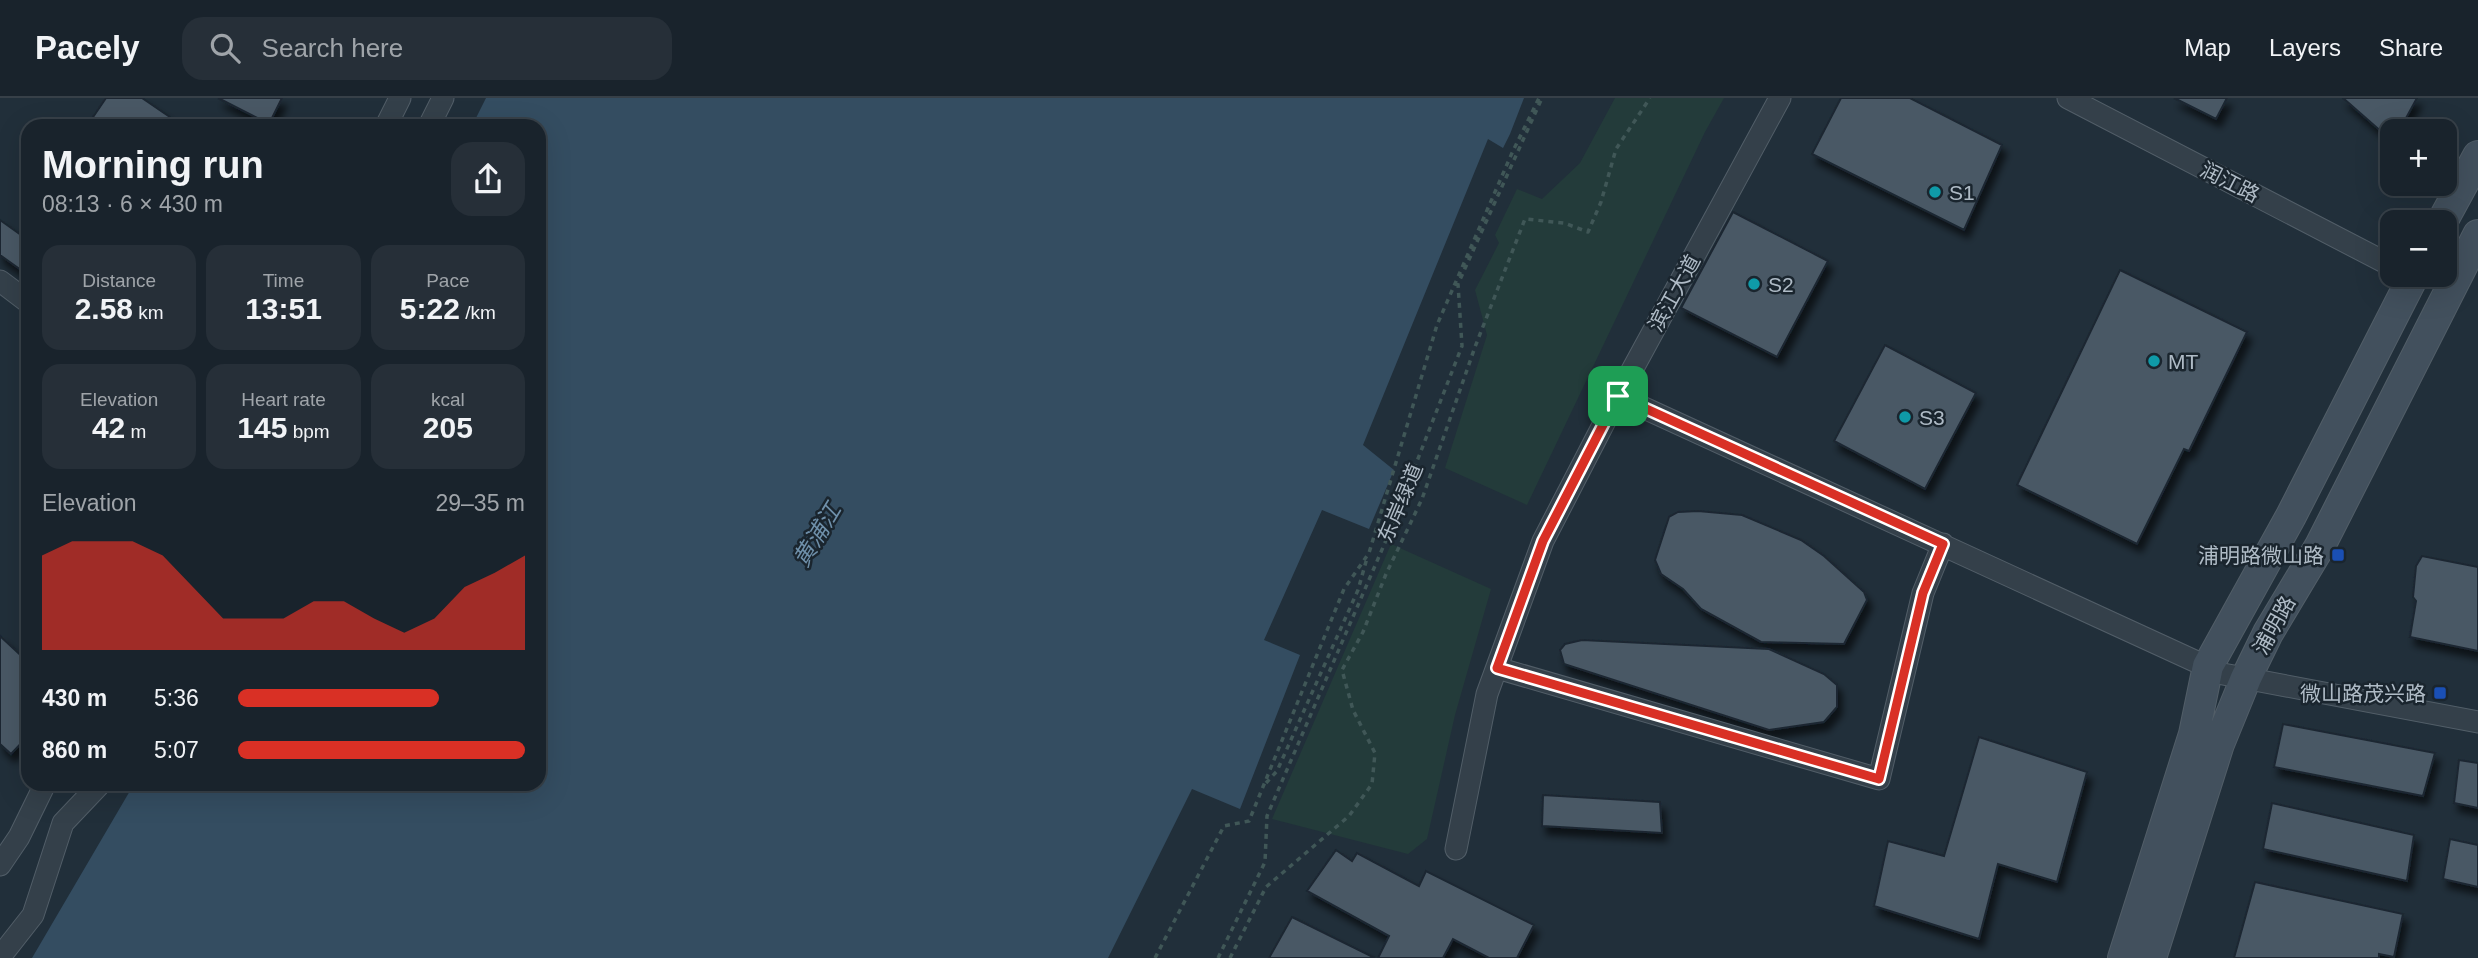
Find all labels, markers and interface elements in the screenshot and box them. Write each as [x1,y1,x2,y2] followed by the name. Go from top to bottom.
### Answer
[182,17,672,80] search box
[35,29,140,66] text: Pacely
[206,29,244,67] icon: search
[262,33,403,63] text: Search here
[2184,34,2231,61] text: Map
[2269,34,2341,61] text: Layers
[2379,34,2443,61] text: Share
[2380,119,2457,287] map controls
[2380,119,2457,196] button: +
[451,142,525,216] button: share
[42,144,264,186] text: Morning run
[2197,157,2263,207] street label: 润江路
[1949,181,1975,204] place label: S1
[1927,184,1943,200] marker: S1
[42,191,223,217] text: 08:13 · 6 × 430 m
[2380,210,2457,287] button: −
[1644,251,1704,335] street label: 滨江大道
[82,270,156,291] text: Distance
[263,270,304,291] text: Time
[426,270,469,291] text: Pace
[1768,273,1794,296] place label: S2
[1746,276,1762,292] marker: S2
[75,292,133,325] text: 2.58
[245,292,322,325] text: 13:51
[400,292,460,325] text: 5:22
[133,302,164,323] text: km
[460,302,496,323] text: /km
[2168,350,2198,373] place label: MT
[2146,353,2162,369] marker: MT
[1588,366,1648,426] pin
[1599,377,1637,415] icon: arrive
[80,389,158,410] text: Elevation
[241,389,326,410] text: Heart rate
[431,389,465,410] text: kcal
[1919,406,1945,429] place label: S3
[1897,409,1913,425] marker: S3
[92,411,125,444] text: 42
[237,411,287,444] text: 145
[423,411,473,444] text: 205
[125,421,146,442] text: m
[287,421,330,442] text: bpm
[1373,460,1427,546] street label: 东岸绿道
[42,490,137,516] text: Elevation
[435,490,525,516] text: 29–35 m
[788,496,847,571] water label: 黄浦江
[2198,544,2324,567] place label: 浦明路微山路
[2330,547,2346,563] marker: 浦明路微山路
[2249,592,2299,658] street label: 浦明路
[2300,682,2426,705] place label: 微山路茂兴路
[42,685,107,711] text: 430 m
[154,685,199,711] text: 5:36
[2432,685,2448,701] marker: 微山路茂兴路
[42,737,107,763] text: 860 m
[154,737,199,763] text: 5:07

